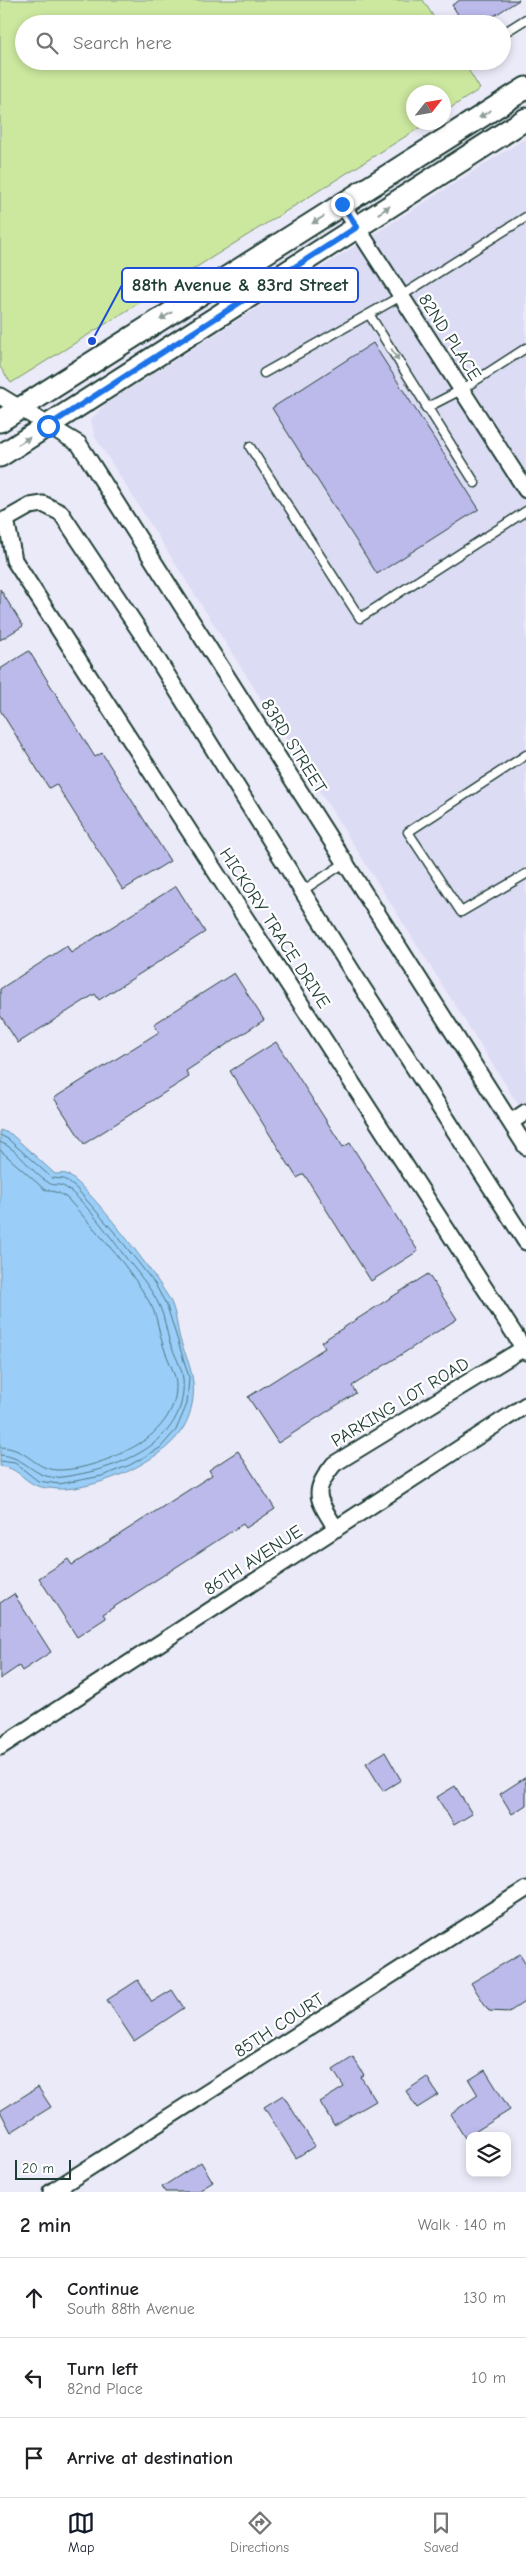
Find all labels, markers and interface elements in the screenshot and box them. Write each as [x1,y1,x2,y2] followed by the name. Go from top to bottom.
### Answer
[15,15,511,70] search box
[33,29,61,57] icon: search
[73,32,172,54] text: Search here
[406,85,451,130] north arrow
[478,109,491,119] one-way arrow
[331,193,354,216] route end
[377,205,390,215] one-way arrow
[311,215,324,224] one-way arrow
[122,268,358,302] callout: 88th Avenue & 83rd Street
[132,274,349,296] text: 88th Avenue & 83rd Street
[414,290,485,385] street label: 82ND PLACE
[159,311,172,320] one-way arrow
[390,349,399,362] one-way arrow
[37,415,60,438] route start
[18,436,31,445] one-way arrow
[256,695,331,798] street label: 83RD STREET
[215,844,334,1013] street label: HICKORY TRACE DRIVE
[328,1353,473,1452] street label: PARKING LOT ROAD
[200,1521,306,1600] street label: 86TH AVENUE
[231,1988,329,2062] street label: 85TH COURT
[466,2132,511,2177] map controls
[466,2132,511,2177] button: layers
[15,2157,71,2180] scale bar
[22,2160,54,2177] text: 20 m
[20,2213,71,2237] text: 2 min
[418,2216,506,2234] text: Walk · 140 m
[67,2278,139,2300] text: Continue
[20,2284,48,2312] icon: ahead
[463,2289,506,2307] text: 130 m
[67,2300,195,2318] text: South 88th Avenue
[67,2358,138,2380] text: Turn left
[20,2364,48,2392] icon: left
[471,2369,506,2387] text: 10 m
[67,2380,143,2398] text: 82nd Place
[20,2444,48,2472] icon: arrive
[67,2447,233,2469] text: Arrive at destination
[67,2509,95,2556] tab: Map
[230,2509,289,2556] tab: Directions
[424,2509,459,2556] tab: Saved

